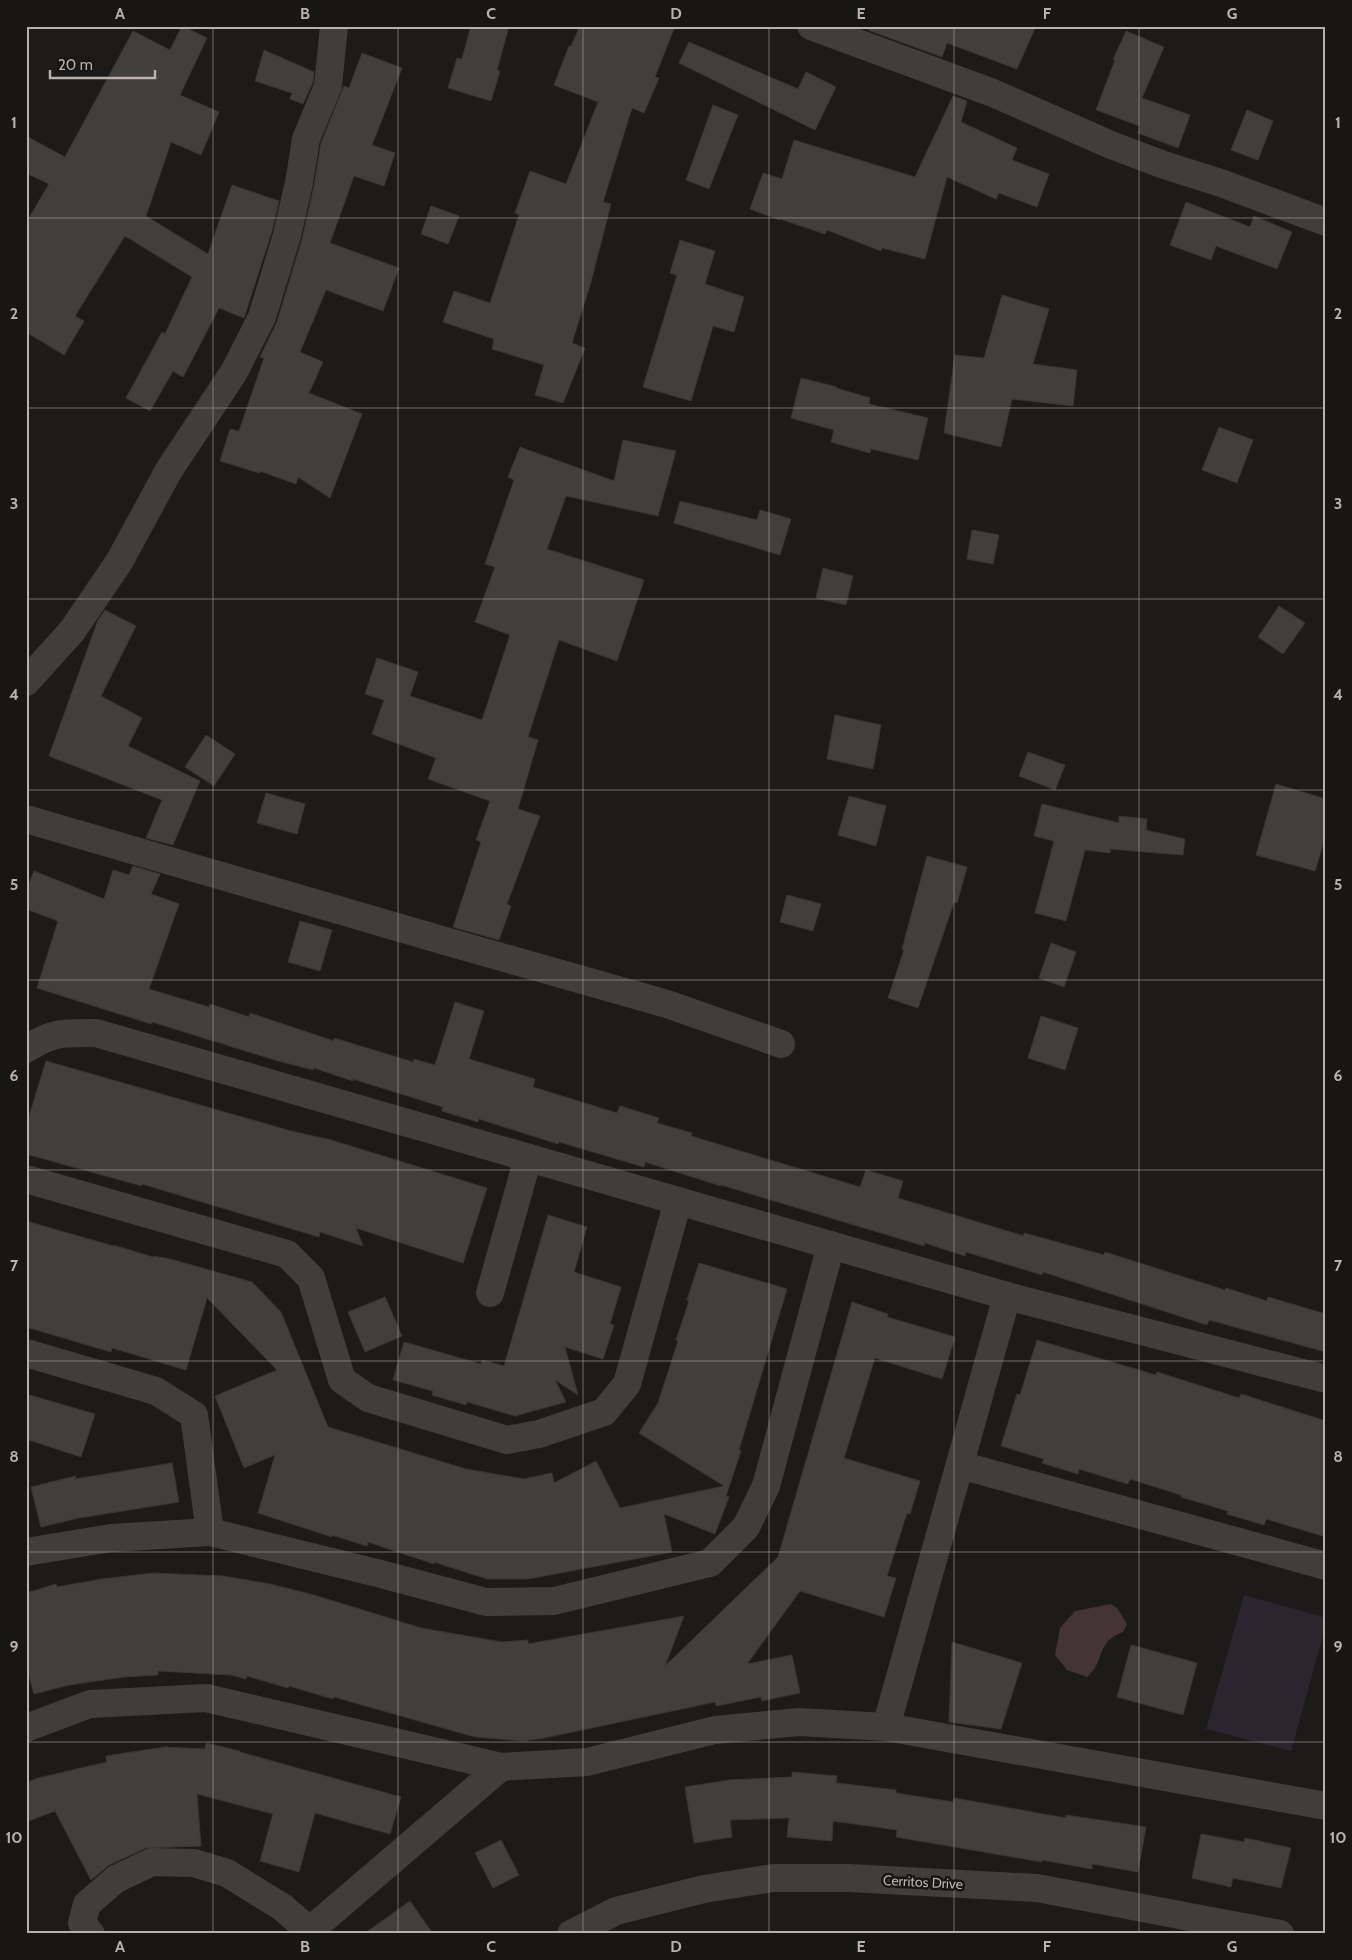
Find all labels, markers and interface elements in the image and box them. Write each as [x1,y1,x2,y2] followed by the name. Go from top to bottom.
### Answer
[115,4,125,23] text: A
[300,4,310,23] text: B
[486,4,496,23] text: C
[670,4,682,23] text: D
[856,4,866,23] text: E
[1043,4,1052,23] text: F
[1227,4,1237,23] text: G
[50,48,155,80] scale bar
[58,56,93,74] text: 20 m
[11,113,17,132] text: 1
[1335,113,1341,132] text: 1
[10,304,18,323] text: 2
[1334,304,1342,323] text: 2
[10,494,18,513] text: 3
[1334,494,1342,513] text: 3
[9,685,19,704] text: 4
[1333,685,1343,704] text: 4
[10,875,18,894] text: 5
[1334,875,1342,894] text: 5
[10,1066,19,1085] text: 6
[1334,1066,1343,1085] text: 6
[10,1256,19,1275] text: 7
[1334,1256,1343,1275] text: 7
[9,1447,19,1466] text: 8
[1333,1447,1343,1466] text: 8
[10,1637,19,1656] text: 9
[1334,1637,1343,1656] text: 9
[5,1828,23,1847] text: 10
[1329,1828,1347,1847] text: 10
[883,1871,963,1893] street label: Cerritos Drive
[115,1937,125,1956] text: A
[300,1937,310,1956] text: B
[486,1937,496,1956] text: C
[670,1937,682,1956] text: D
[856,1937,866,1956] text: E
[1043,1937,1052,1956] text: F
[1227,1937,1237,1956] text: G

